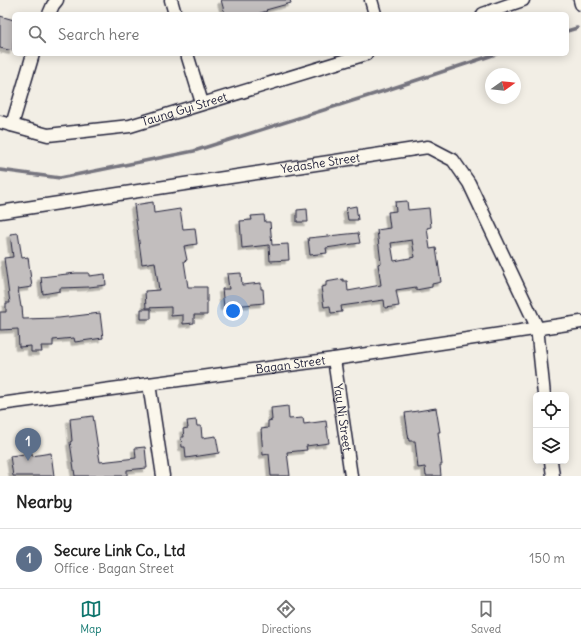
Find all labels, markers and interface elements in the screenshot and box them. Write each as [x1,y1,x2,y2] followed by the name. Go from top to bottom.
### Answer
[12,12,569,56] search box
[26,23,48,45] icon: search
[58,25,139,44] text: Search here
[485,68,521,104] north arrow
[139,89,229,129] street label: Taung Gyi Street
[280,149,361,176] street label: Yedashe Street
[223,301,243,321] your location
[255,352,326,376] street label: Bagan Street
[331,383,355,452] street label: Yay Ni Street
[533,392,569,464] map controls
[533,392,569,428] button: locate
[15,428,41,461] pin: 1
[533,428,569,464] button: layers
[16,491,72,513] text: Nearby
[54,541,185,560] text: Secure Link Co., Ltd
[26,550,32,567] text: 1
[529,550,565,567] text: 150 m
[54,560,174,577] text: Office · Bagan Street
[80,598,102,636] tab: Map
[262,598,311,636] tab: Directions
[471,598,501,636] tab: Saved

